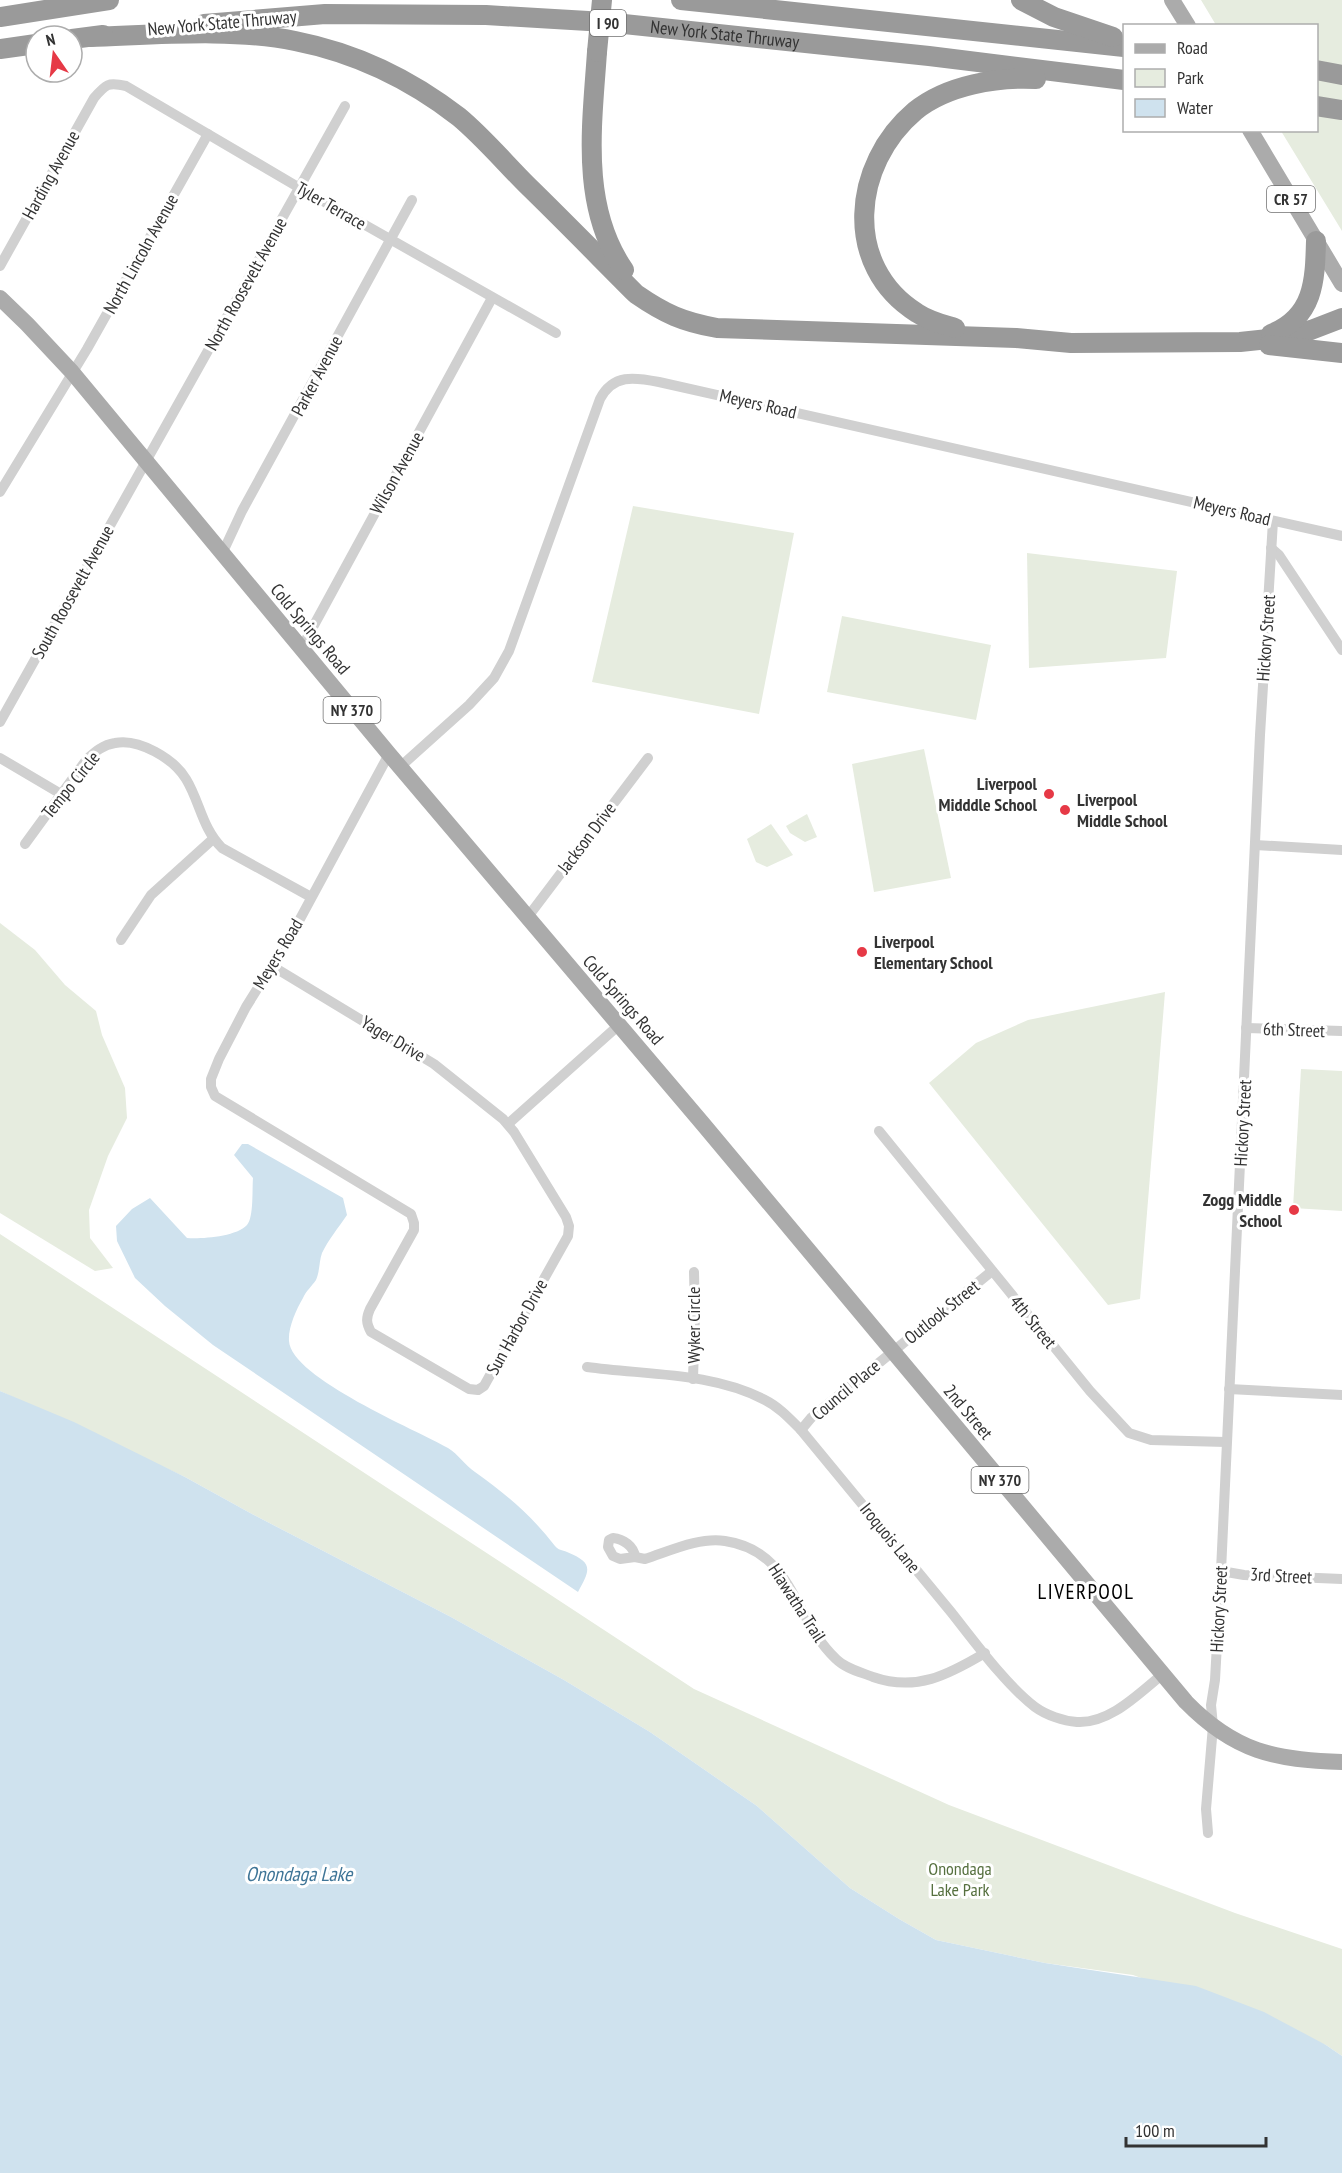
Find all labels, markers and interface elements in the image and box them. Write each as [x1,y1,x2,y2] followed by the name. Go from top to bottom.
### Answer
[147,5,298,40] street label: New York State Thruway
[590,10,626,36] road number: I 90
[649,15,801,53] street label: New York State Thruway
[24,24,84,84] north arrow
[1123,24,1318,132] legend
[44,29,57,50] text: N
[1177,36,1208,59] text: Road
[1177,66,1204,89] text: Park
[1177,96,1213,119] text: Water
[17,126,84,223] street label: Harding Avenue
[292,176,370,235] street label: Tyler Terrace
[1267,186,1315,212] road number: CR 57
[98,190,183,318] street label: North Lincoln Avenue
[199,213,292,354] street label: North Roosevelt Avenue
[286,332,347,420] street label: Parker Avenue
[717,383,799,424] street label: Meyers Road
[364,427,429,518] street label: Wilson Avenue
[1191,490,1273,531] street label: Meyers Road
[26,521,119,663] street label: South Roosevelt Avenue
[266,578,355,679] street label: Cold Springs Road
[1251,594,1280,682] street label: Hickory Street
[324,697,380,723] road number: NY 370
[37,746,105,823] street label: Tempo Circle
[939,772,1038,816] place label: Liverpool Midddle School
[1042,787,1056,801] marker: Liverpool Midddle School
[1077,788,1168,832] place label: Liverpool Middle School
[552,798,621,879] street label: Jackson Drive
[1058,803,1072,817] marker: Liverpool Middle School
[248,914,308,993] street label: Meyers Road
[874,930,993,974] place label: Liverpool Elementary School
[855,945,869,959] marker: Liverpool Elementary School
[578,950,669,1049] street label: Cold Springs Road
[357,1010,430,1067] street label: Yager Drive
[1263,1017,1325,1042] street label: 6th Street
[1229,1079,1256,1167] street label: Hickory Street
[1203,1188,1283,1232] place label: Zogg Middle School
[1287,1203,1301,1217] marker: Zogg Middle School
[899,1274,984,1349] street label: Outlook Street
[481,1275,552,1379] street label: Sun Harbor Drive
[682,1287,705,1363] street label: Wyker Circle
[1005,1290,1062,1353] street label: 4th Street
[807,1354,885,1425] street label: Council Place
[939,1379,998,1444] street label: 2nd Street
[972,1467,1028,1493] road number: NY 370
[855,1498,926,1577] street label: Iroquois Lane
[764,1559,832,1647] street label: Hiawatha Trail
[1250,1562,1313,1589] street label: 3rd Street
[1205,1565,1232,1653] street label: Hickory Street
[1038,1578,1134,1605] district label: LIVERPOOL
[928,1857,992,1901] park label: Onondaga Lake Park
[246,1861,354,1887] water label: Onondaga Lake
[1126,2110,1266,2148] scale bar
[1135,2119,1175,2142] text: 100 m

